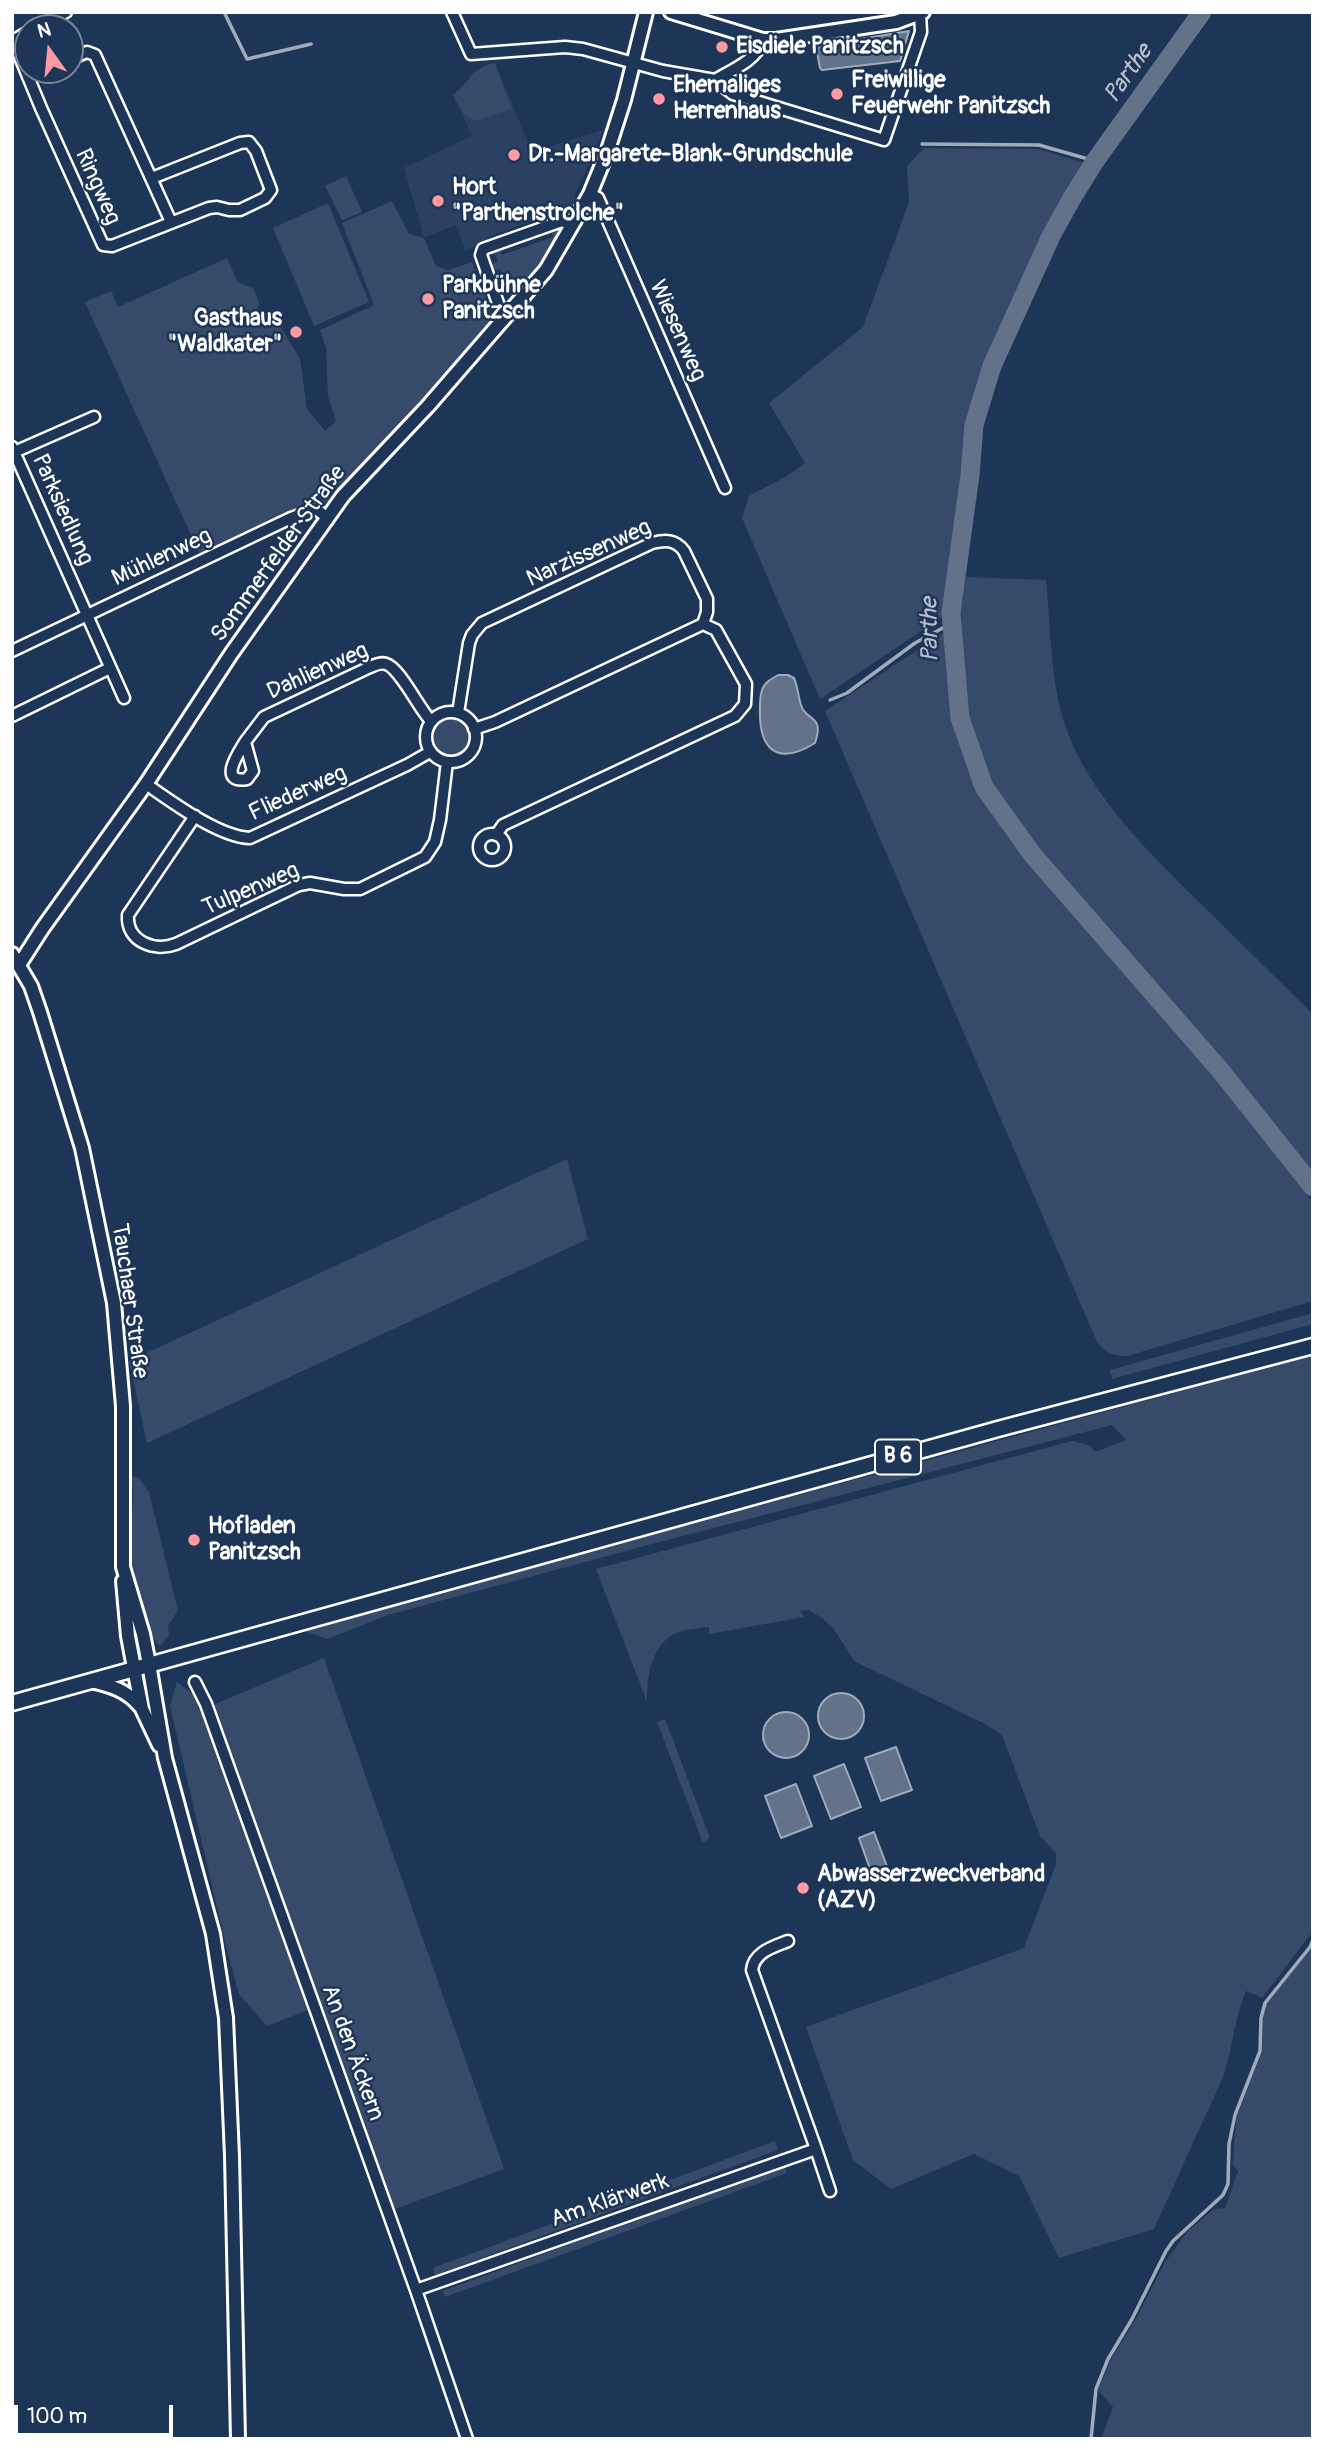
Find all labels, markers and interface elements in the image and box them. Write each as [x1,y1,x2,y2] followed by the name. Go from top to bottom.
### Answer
[14,14,84,84] north arrow
[35,17,53,44] text: N
[736,33,904,61] place label: Eisdiele Panitzsch
[714,39,730,55] marker: Eisdiele Panitzsch
[1099,39,1159,109] water label: Parthe
[851,67,1050,121] place label: Freiwillige Feuerwehr Panitzsch
[673,72,781,126] place label: Ehemaliges Herrenhaus
[829,86,845,102] marker: Freiwillige Feuerwehr Panitzsch
[651,91,667,107] marker: Ehemaliges Herrenhaus
[528,141,853,169] place label: Dr.-Margarete-Blank-Grundschule
[68,145,126,229] street label: Ringweg
[506,147,522,163] marker: Dr.-Margarete-Blank-Grundschule
[452,174,624,228] place label: Hort "Parthenstrolche"
[430,193,446,209] marker: Hort "Parthenstrolche"
[442,272,541,326] place label: Parkbühne Panitzsch
[642,276,712,386] street label: Wiesenweg
[420,291,436,307] marker: Parkbühne Panitzsch
[168,305,282,359] place label: Gasthaus "Waldkater"
[288,324,304,340] marker: Gasthaus "Waldkater"
[25,450,99,570] street label: Parksiedlung
[206,460,352,648] street label: Sommerfelder Straße
[522,514,656,594] street label: Narzissenweg
[108,523,216,593] street label: Mühlenweg
[916,597,946,663] water label: Parthe
[263,637,373,707] street label: Dahlienweg
[245,760,351,828] street label: Fliederweg
[199,857,303,923] street label: Tulpenweg
[104,1222,154,1380] street label: Tauchaer Straße
[875,1440,921,1474] road number: B 6
[208,1513,301,1567] place label: Hofladen Panitzsch
[186,1532,202,1548] marker: Hofladen Panitzsch
[817,1861,1045,1915] place label: Abwasserzweckverband (AZV)
[795,1880,811,1896] marker: Abwasserzweckverband (AZV)
[315,1981,389,2125] street label: An den Äckern
[547,2168,673,2234] street label: Am Klärwerk
[18,2392,177,2436] scale bar
[27,2403,87,2430] text: 100 m

